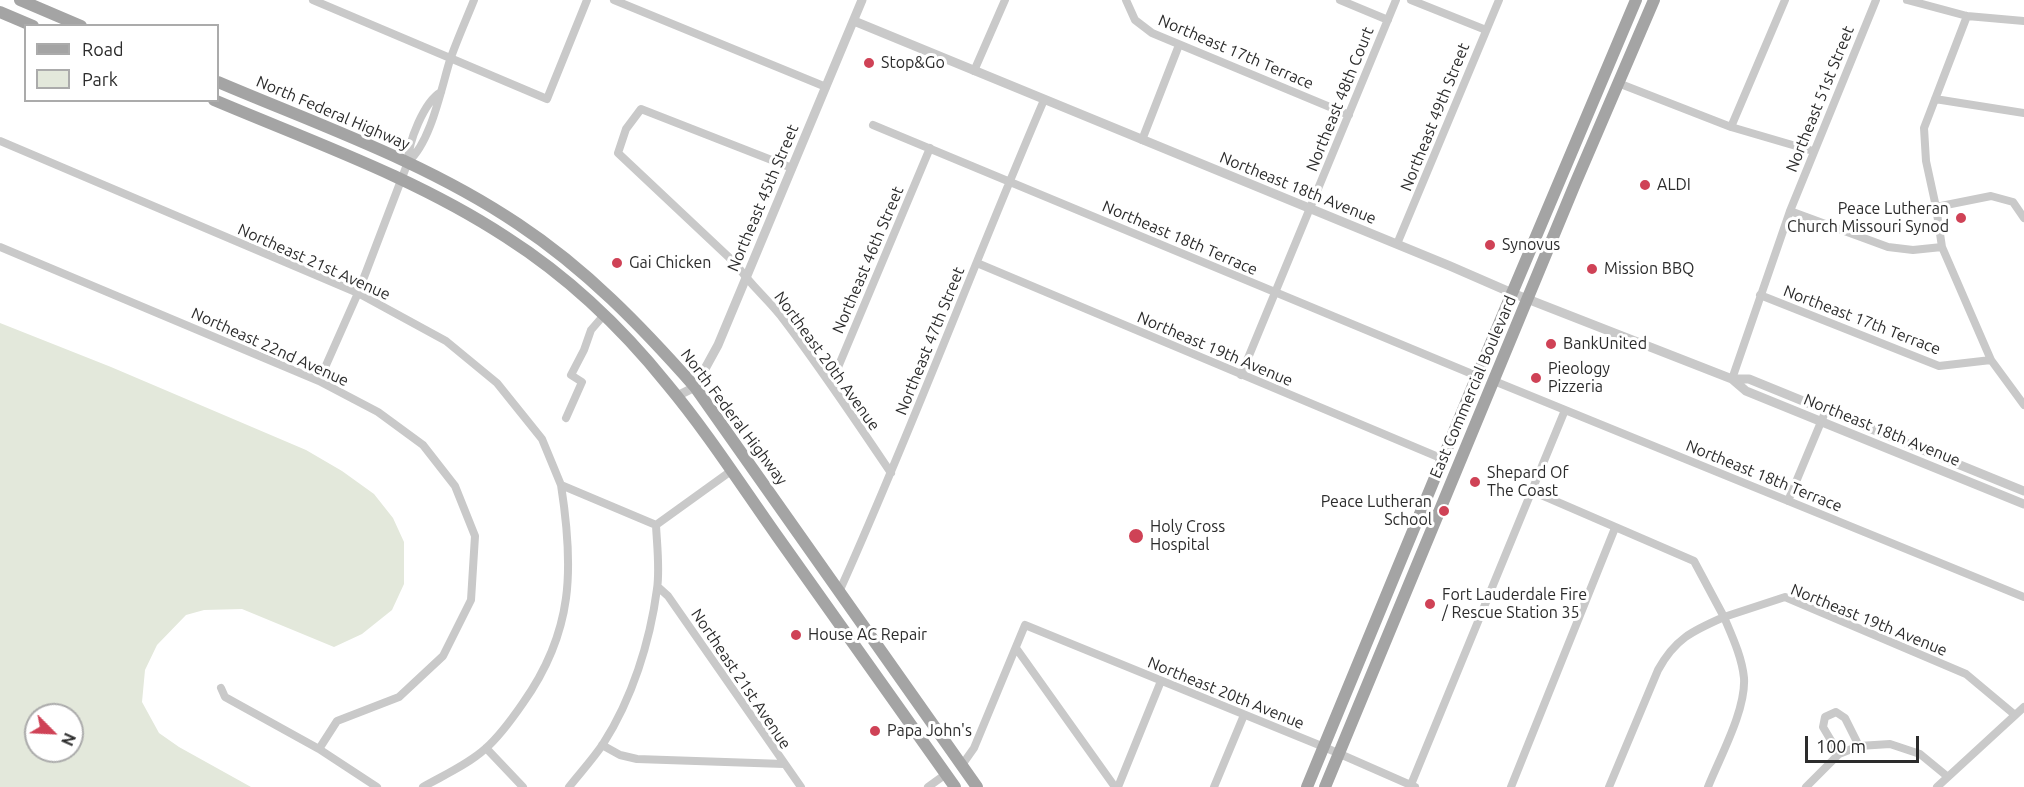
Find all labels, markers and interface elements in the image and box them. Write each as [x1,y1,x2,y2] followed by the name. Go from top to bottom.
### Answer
[1155,11,1317,93] street label: Northeast 17th Terrace
[1782,23,1858,175] street label: Northeast 51st Street
[24,24,219,102] legend
[1302,24,1378,174] street label: Northeast 48th Court
[82,39,124,59] text: Road
[1396,40,1474,194] street label: Northeast 49th Street
[881,53,945,73] place label: Stop&Go
[862,56,876,70] marker: Stop&Go
[82,69,118,89] text: Park
[253,72,413,154] street label: North Federal Highway
[723,122,803,274] street label: Northeast 45th Street
[1217,148,1379,228] street label: Northeast 18th Avenue
[1657,175,1691,195] place label: ALDI
[1638,178,1652,192] marker: ALDI
[828,184,908,336] street label: Northeast 46th Street
[1099,197,1261,279] street label: Northeast 18th Terrace
[1787,199,1949,237] place label: Peace Lutheran Church Missouri Synod
[1954,211,1968,225] marker: Peace Lutheran Church Missouri Synod
[235,220,393,304] street label: Northeast 21st Avenue
[1502,235,1560,255] place label: Synovus
[1483,238,1497,252] marker: Synovus
[629,253,711,273] place label: Gai Chicken
[610,256,624,270] marker: Gai Chicken
[1604,259,1694,279] place label: Mission BBQ
[1585,262,1599,276] marker: Mission BBQ
[891,264,969,418] street label: Northeast 47th Street
[1781,281,1943,359] street label: Northeast 17th Terrace
[770,288,884,434] street label: Northeast 20th Avenue
[1426,293,1520,481] street label: East Commercial Boulevard
[188,304,352,390] street label: Northeast 22nd Avenue
[1134,307,1296,391] street label: Northeast 19th Avenue
[1563,334,1647,354] place label: BankUnited
[1544,337,1558,351] marker: BankUnited
[677,345,791,489] street label: North Federal Highway
[1548,359,1610,397] place label: Pieology Pizzeria
[1529,371,1543,385] marker: Pieology Pizzeria
[1801,390,1963,470] street label: Northeast 18th Avenue
[1683,436,1845,516] street label: Northeast 18th Terrace
[1487,463,1569,501] place label: Shepard Of The Coast
[1468,475,1482,489] marker: Shepard Of The Coast
[1321,492,1432,530] place label: Peace Lutheran School
[1437,504,1451,518] marker: Peace Lutheran School
[1150,517,1225,555] place label: Holy Cross Hospital
[1127,527,1145,545] marker: Holy Cross Hospital
[1788,580,1950,660] street label: Northeast 19th Avenue
[1442,585,1587,623] place label: Fort Lauderdale Fire / Rescue Station 35
[1423,597,1437,611] marker: Fort Lauderdale Fire / Rescue Station 35
[687,605,795,753] street label: Northeast 21st Avenue
[808,625,927,645] place label: House AC Repair
[789,628,803,642] marker: House AC Repair
[1145,653,1307,733] street label: Northeast 20th Avenue
[24,703,84,763] north arrow
[887,721,972,741] place label: Papa John's
[868,724,882,738] marker: Papa John's
[1808,724,1922,762] scale bar
[58,730,79,749] text: N
[1816,736,1866,756] text: 100 m

